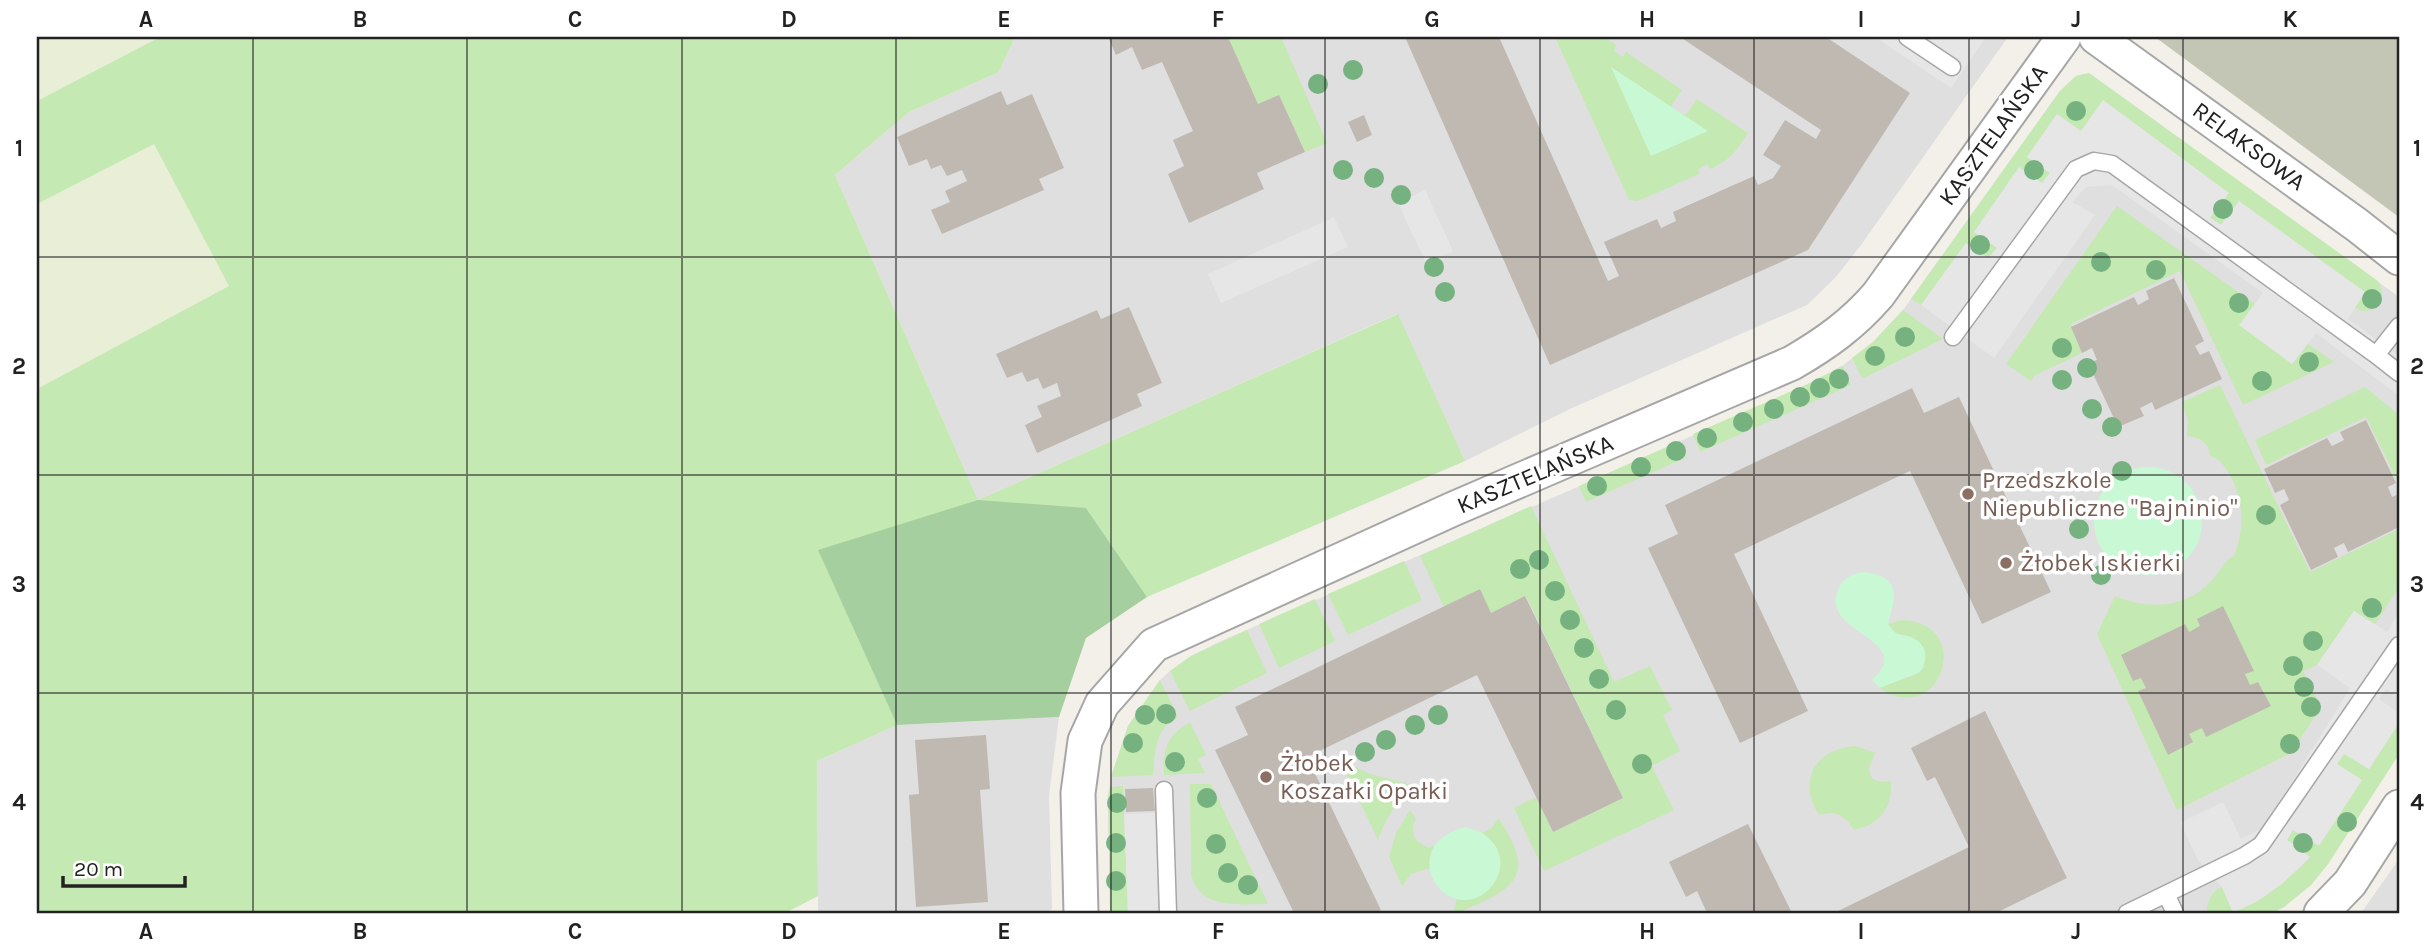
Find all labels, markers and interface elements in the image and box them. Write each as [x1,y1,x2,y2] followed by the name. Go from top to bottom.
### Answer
[139,6,153,33] text: A
[353,6,367,33] text: B
[568,6,582,33] text: C
[781,6,797,33] text: D
[997,6,1011,33] text: E
[1212,6,1224,33] text: F
[1424,6,1440,33] text: G
[1639,6,1655,33] text: H
[1857,6,1865,33] text: I
[2071,6,2081,33] text: J
[2282,6,2298,33] text: K
[1932,59,2053,211] street label: KASZTELAŃSKA
[2187,96,2311,196] street label: RELAKSOWA
[15,135,23,162] text: 1
[2413,135,2421,162] text: 1
[12,353,26,380] text: 2
[2410,353,2424,380] text: 2
[1452,428,1617,519] street label: KASZTELAŃSKA
[1982,466,2237,522] place label: Przedszkole Niepubliczne "Bajninio"
[1960,486,1976,502] marker: Przedszkole Niepubliczne "Bajninio"
[2020,549,2182,577] place label: Żłobek Iskierki
[1998,555,2014,571] marker: Żłobek Iskierki
[12,571,26,598] text: 3
[2410,571,2424,598] text: 3
[1280,749,1448,805] place label: Żłobek Koszałki Opałki
[1258,769,1274,785] marker: Żłobek Koszałki Opałki
[12,789,26,816] text: 4
[2410,789,2424,816] text: 4
[63,845,186,889] scale bar
[74,857,123,881] text: 20 m
[139,918,153,945] text: A
[353,918,367,945] text: B
[568,918,582,945] text: C
[781,918,797,945] text: D
[997,918,1011,945] text: E
[1212,918,1224,945] text: F
[1424,918,1440,945] text: G
[1639,918,1655,945] text: H
[1857,918,1865,945] text: I
[2071,918,2081,945] text: J
[2282,918,2298,945] text: K

